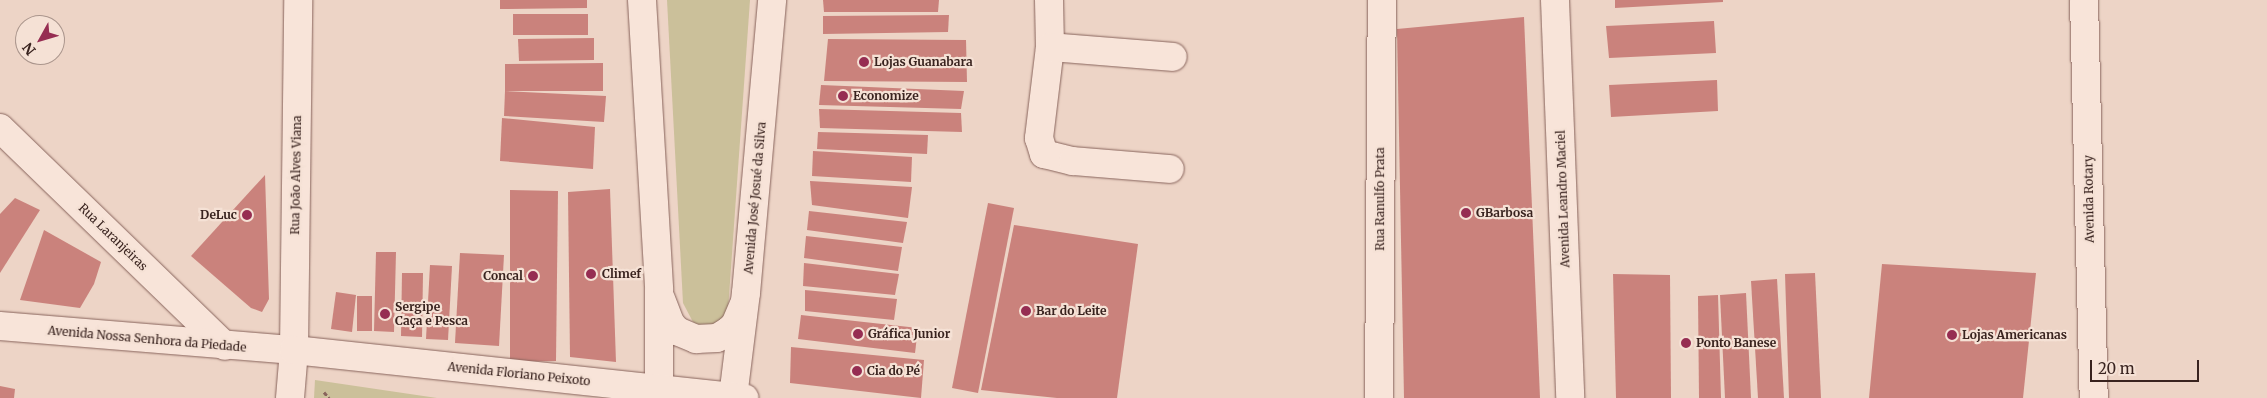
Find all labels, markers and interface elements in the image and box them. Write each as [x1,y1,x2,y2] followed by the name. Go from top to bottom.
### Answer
[15,15,65,65] north arrow
[19,39,40,59] text: N
[874,55,973,69] place label: Lojas Guanabara
[858,56,870,68] marker: Lojas Guanabara
[853,89,919,103] place label: Economize
[837,90,849,102] marker: Economize
[288,115,304,235] street label: Rua João Alves Viana
[741,121,769,275] street label: Avenida José Josué da Silva
[1553,130,1573,268] street label: Avenida Leandro Maciel
[1373,147,1387,251] street label: Rua Ranulfo Prata
[2081,155,2097,243] street label: Avenida Rotary
[76,201,150,273] street label: Rua Laranjeiras
[1476,206,1533,220] place label: GBarbosa
[1460,207,1472,219] marker: GBarbosa
[200,208,237,222] place label: DeLuc
[241,209,253,221] marker: DeLuc
[584,267,598,281] marker: Climef
[602,267,641,281] place label: Climef
[483,269,523,283] place label: Concal
[527,270,539,282] marker: Concal
[395,300,468,328] place label: Sergipe Caça e Pesca
[1036,304,1106,318] place label: Bar do Leite
[1020,305,1032,317] marker: Bar do Leite
[379,308,391,320] marker: Sergipe Caça e Pesca
[47,323,247,355] street label: Avenida Nossa Senhora da Piedade
[868,327,950,341] place label: Gráfica Junior
[852,328,864,340] marker: Gráfica Junior
[1962,328,2067,342] place label: Lojas Americanas
[1946,329,1958,341] marker: Lojas Americanas
[1696,336,1776,350] place label: Ponto Banese
[1680,337,1692,349] marker: Ponto Banese
[2092,350,2201,382] scale bar
[447,359,591,389] street label: Avenida Floriano Peixoto
[2098,359,2135,378] text: 20 m
[867,364,920,378] place label: Cia do Pé
[851,365,863,377] marker: Cia do Pé

